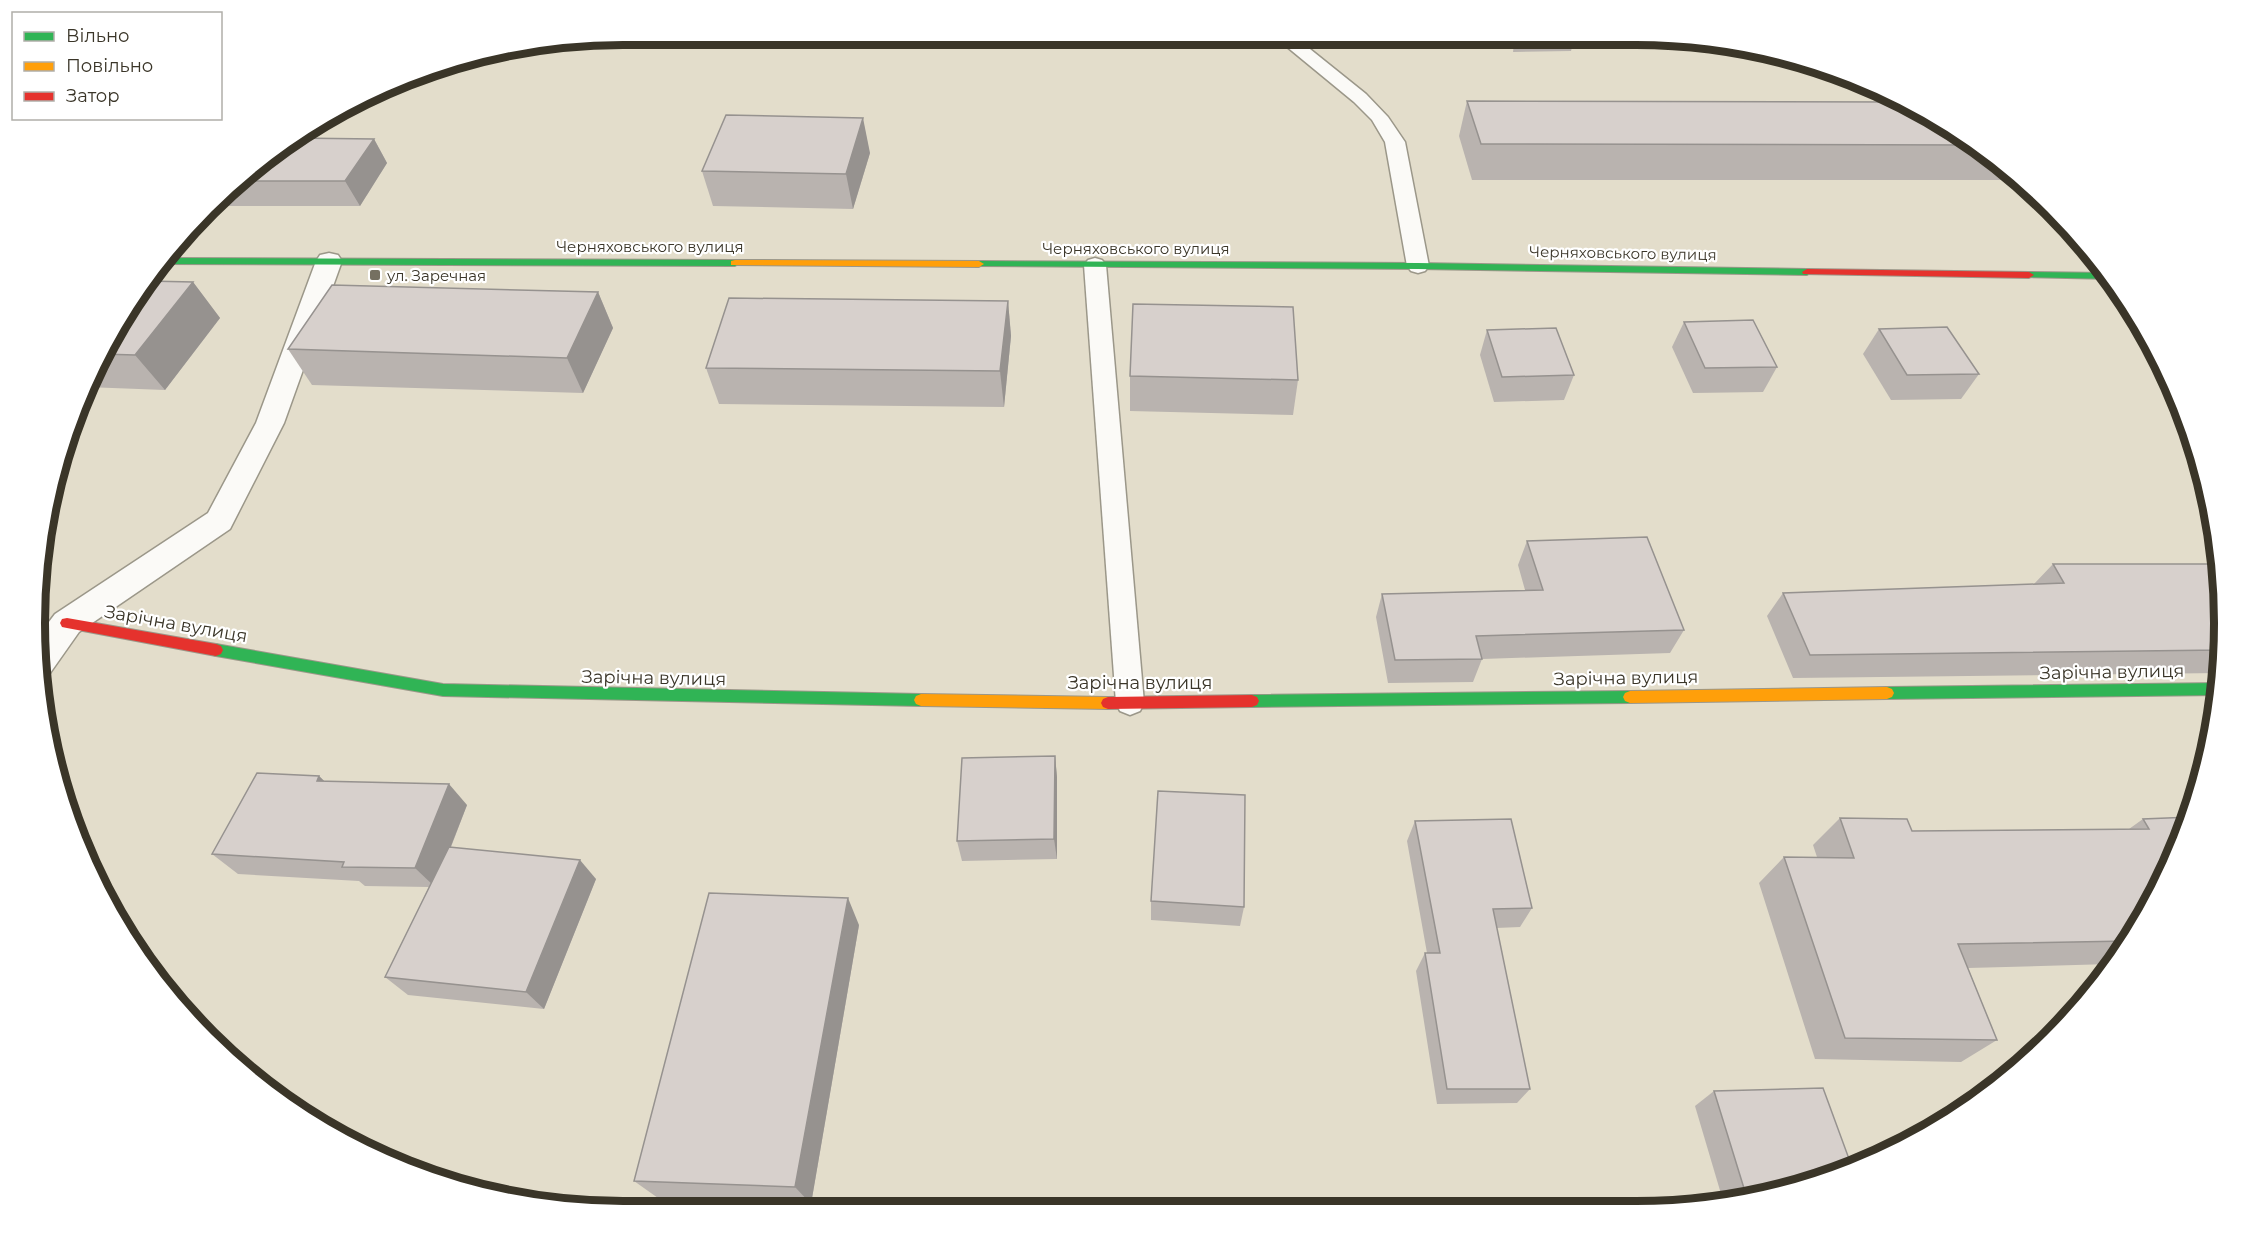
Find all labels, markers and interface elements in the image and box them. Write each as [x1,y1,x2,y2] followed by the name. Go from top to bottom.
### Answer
[12,12,222,120] legend
[66,25,130,47] text: Вільно
[66,55,153,77] text: Повільно
[66,85,120,107] text: Затор
[556,237,744,256] street label: Черняховського вулиця
[1042,239,1230,258] street label: Черняховського вулиця
[1529,242,1717,264] street label: Черняховського вулиця
[386,266,486,285] place label: ул. Заречная
[368,268,382,282] marker: ул. Заречная
[103,601,249,647] street label: Зарічна вулиця
[2039,660,2185,684] street label: Зарічна вулиця
[581,666,727,690] street label: Зарічна вулиця
[1553,666,1699,690] street label: Зарічна вулиця
[1068,672,1212,694] street label: Зарічна вулиця

